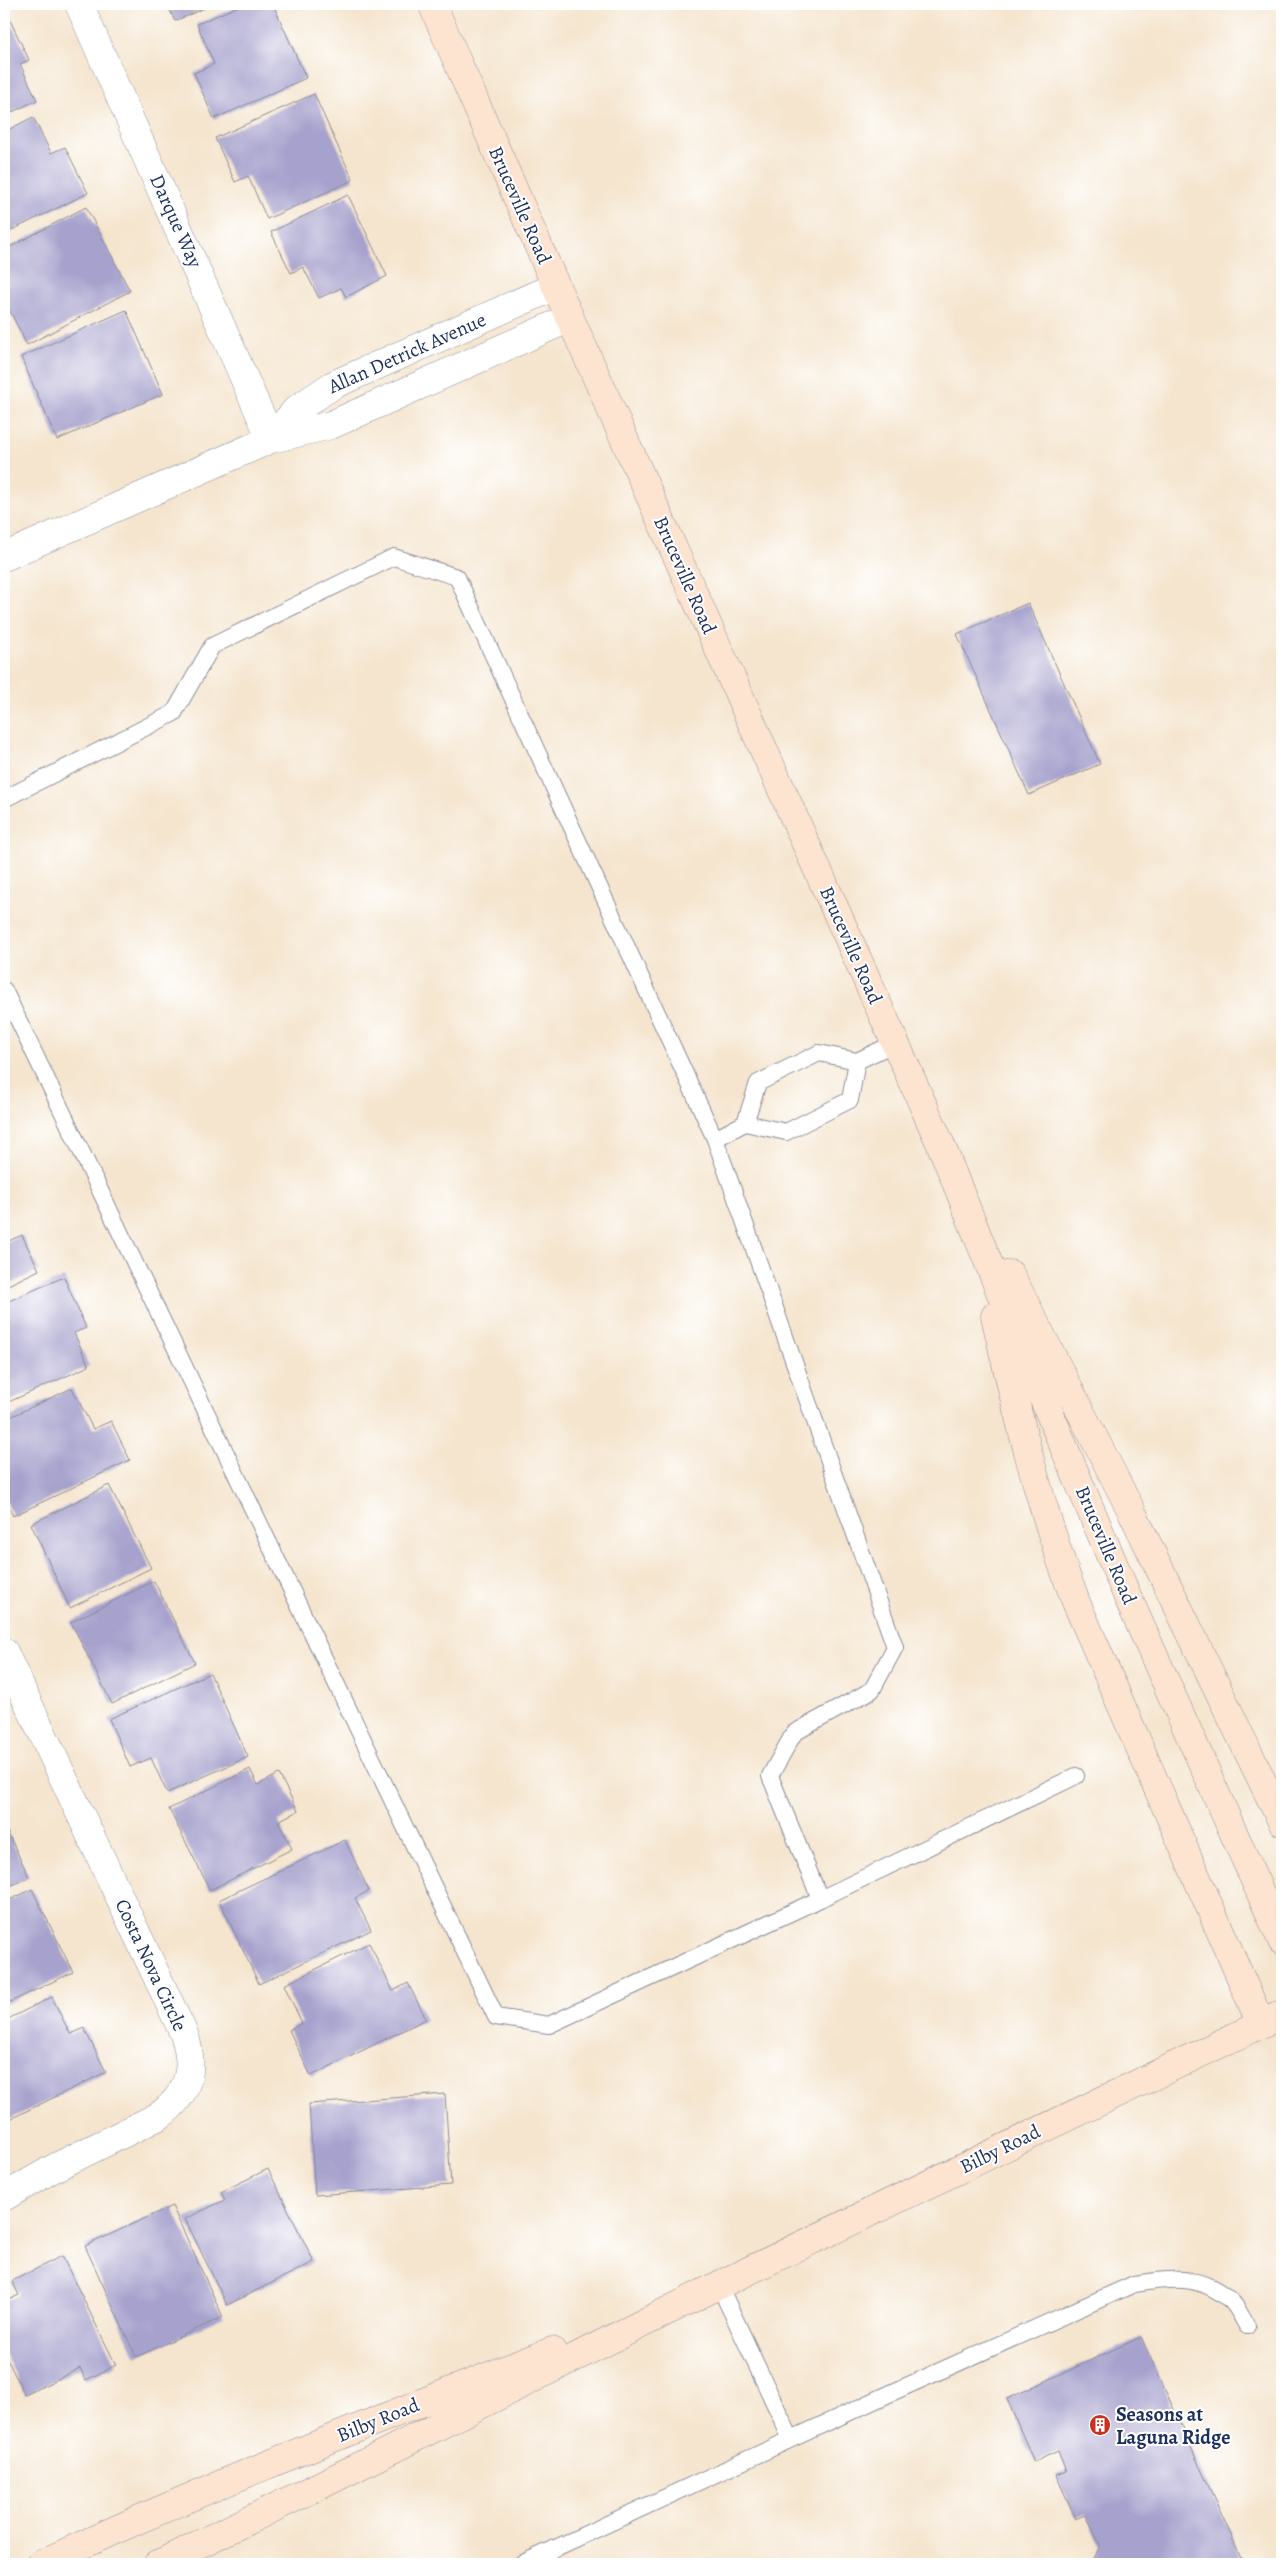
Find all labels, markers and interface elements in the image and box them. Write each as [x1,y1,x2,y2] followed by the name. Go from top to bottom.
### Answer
[482,142,558,268] street label: Bruceville Road
[143,170,209,273] street label: Darque Way
[323,306,490,400] street label: Allan Detrick Avenue
[647,512,723,638] street label: Bruceville Road
[813,882,889,1008] street label: Bruceville Road
[1069,1482,1143,1609] street label: Bruceville Road
[109,1894,193,2036] street label: Costa Nova Circle
[955,2118,1045,2180] street label: Bilby Road
[333,2391,423,2449] street label: Bilby Road
[1116,2401,1230,2451] place label: Seasons at Laguna Ridge
[1088,2413,1112,2437] building icon: Seasons at Laguna Ridge

